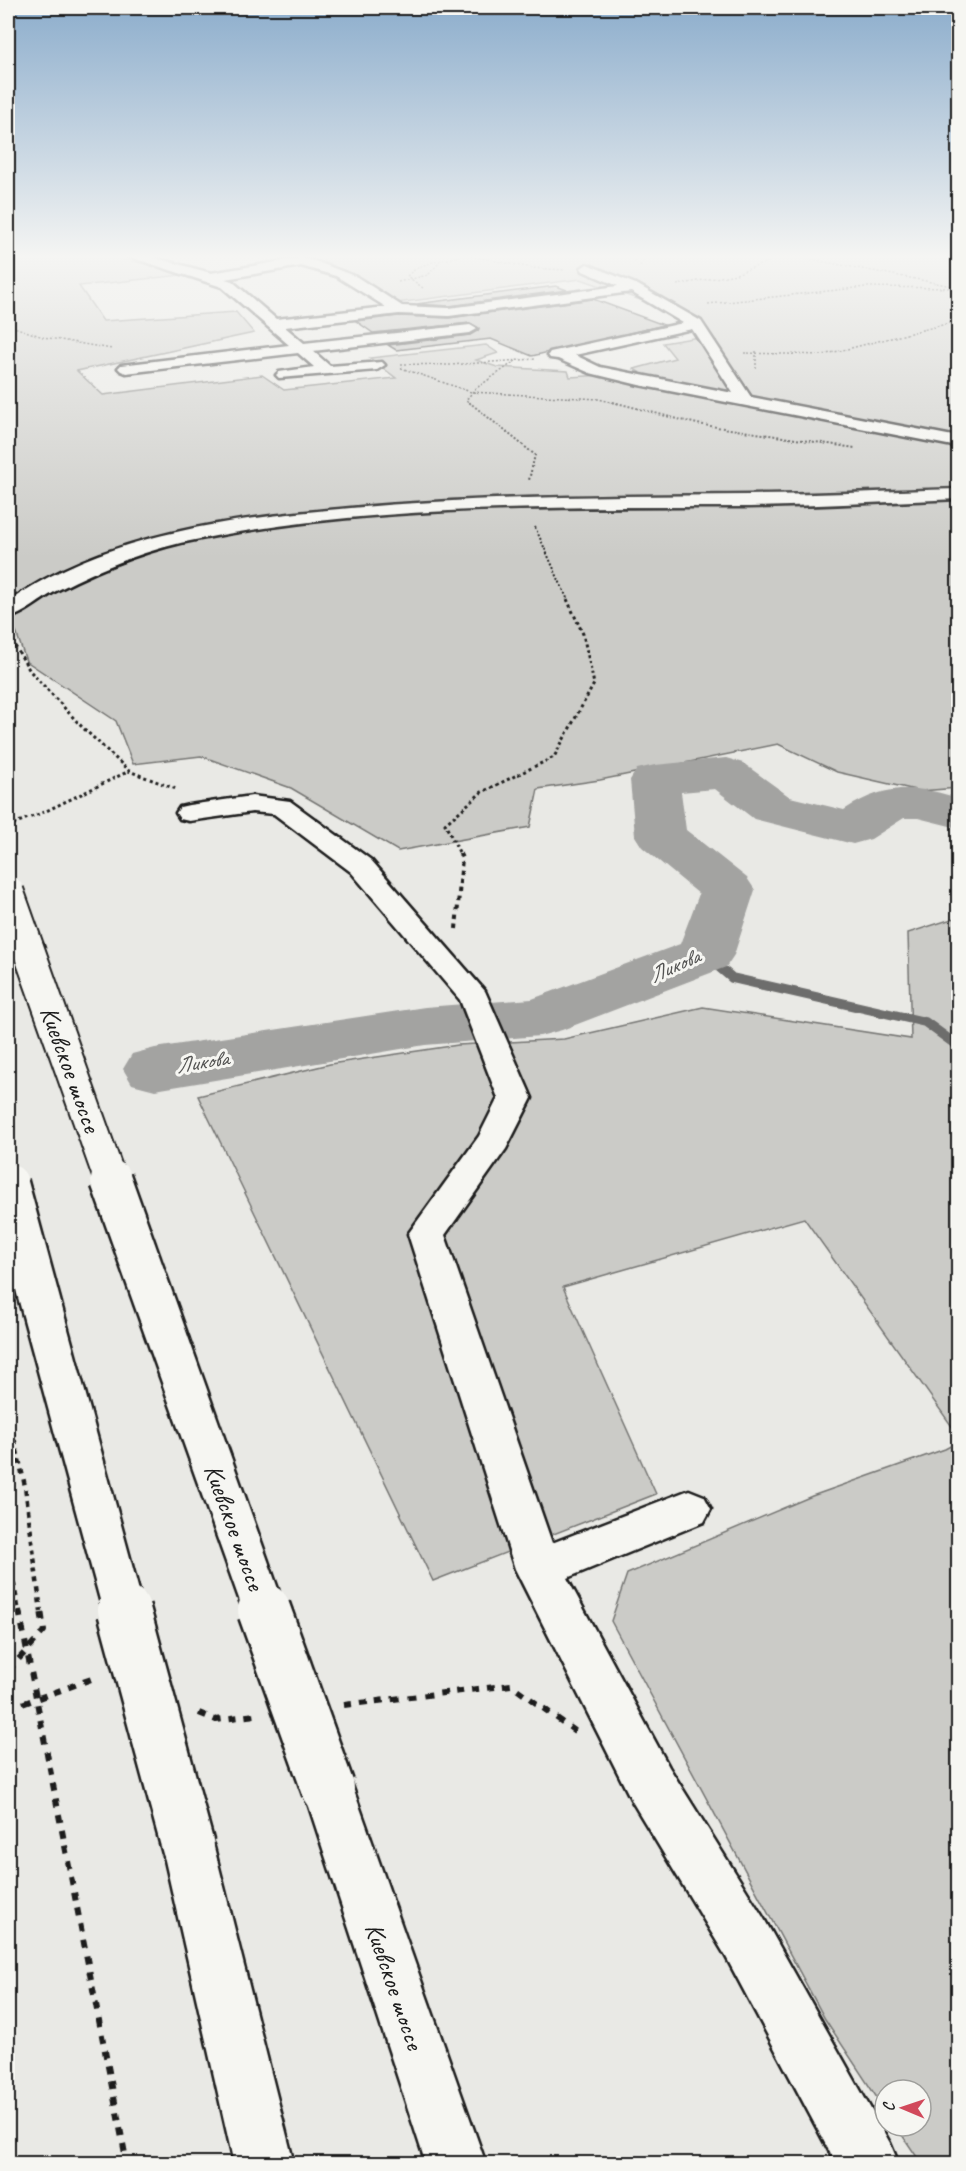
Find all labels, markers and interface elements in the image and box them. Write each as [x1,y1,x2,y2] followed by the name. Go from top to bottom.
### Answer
[645,941,707,989] water label: Ликова
[33,1002,109,1138] street label: Киевское шоссе
[174,1044,233,1080] water label: Ликова
[197,1460,273,1596] street label: Киевское шоссе
[357,1919,432,2055] street label: Киевское шоссе
[873,2078,933,2138] north arrow
[879,2101,899,2112] text: С

